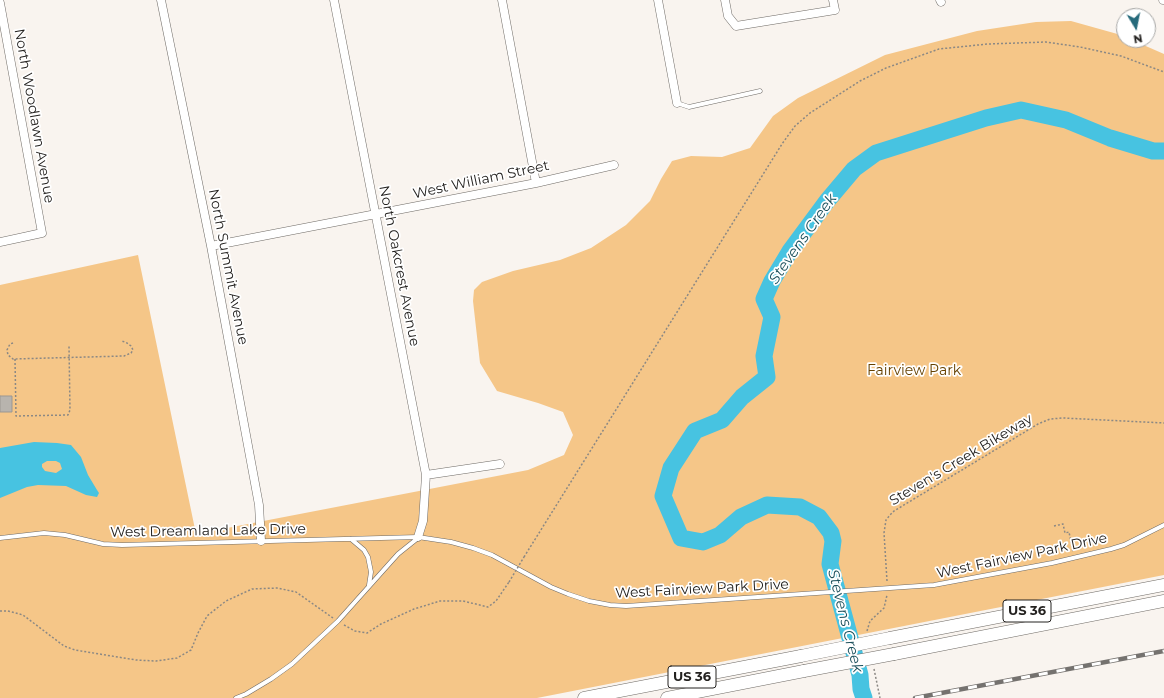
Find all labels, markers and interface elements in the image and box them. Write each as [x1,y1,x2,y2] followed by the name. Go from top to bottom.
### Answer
[1116,8,1156,48] north arrow
[10,27,58,205] street label: North Woodlawn Avenue
[1132,31,1144,46] text: N
[411,157,551,203] street label: West William Street
[375,184,423,348] street label: North Oakcrest Avenue
[205,188,251,346] street label: North Summit Avenue
[765,190,841,288] water label: Stevens Creek
[867,363,961,379] park label: Fairview Park
[887,411,1035,509] street label: Steven's Creek Bikeway
[110,521,306,541] street label: West Dreamland Lake Drive
[935,530,1109,582] street label: West Fairview Park Drive
[823,567,867,675] water label: Stevens Creek
[615,576,789,602] street label: West Fairview Park Drive
[1003,600,1051,622] road number: US 36
[668,666,716,688] road number: US 36

